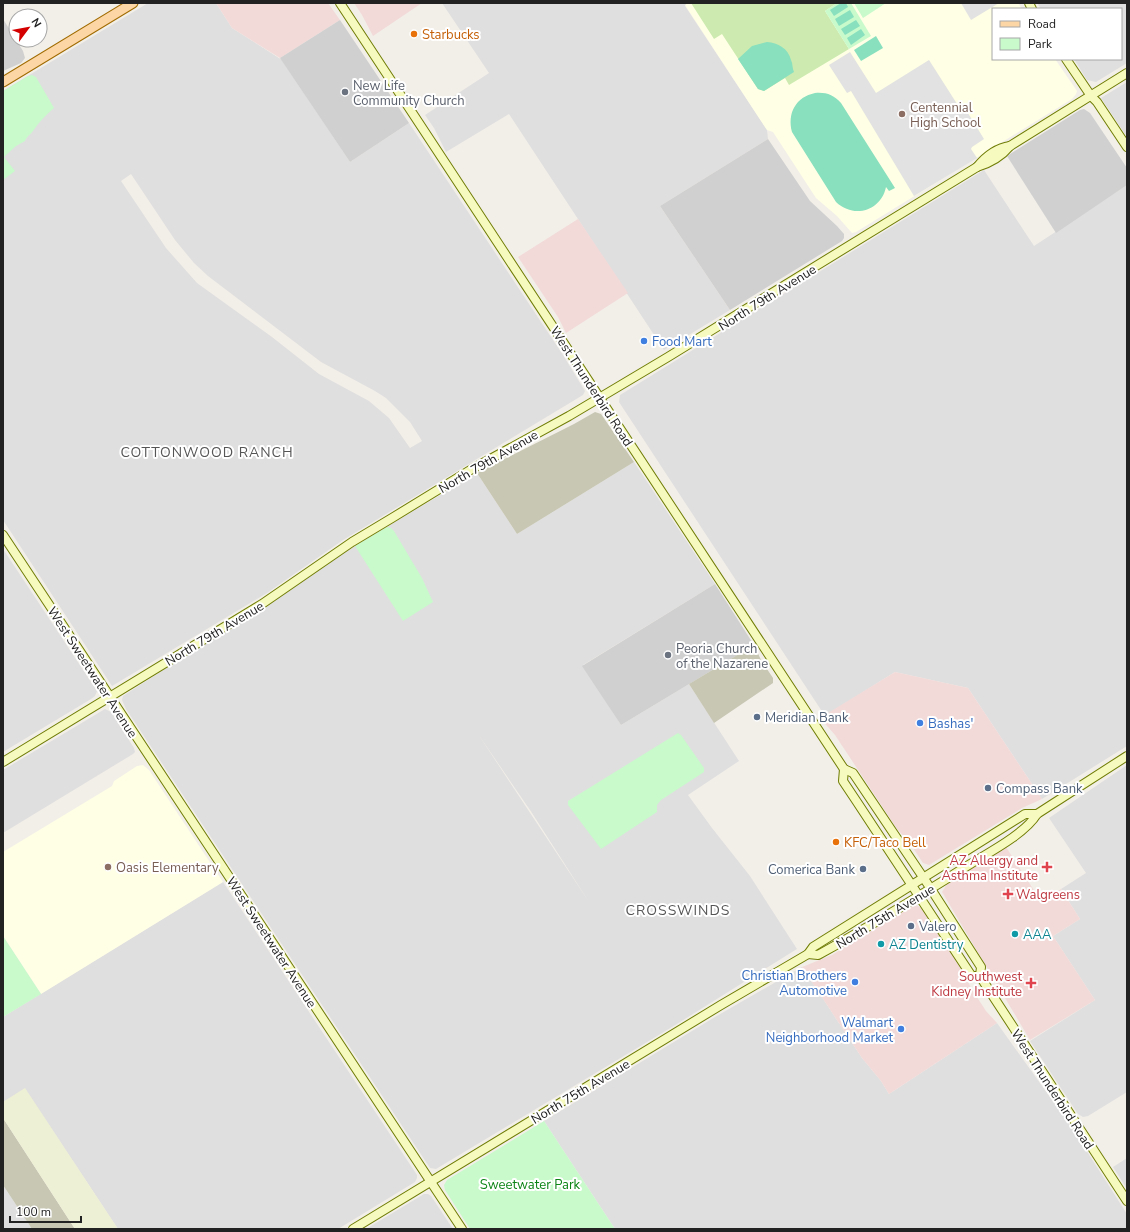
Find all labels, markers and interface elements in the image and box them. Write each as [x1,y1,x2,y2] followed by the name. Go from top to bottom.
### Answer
[8,8,48,48] north arrow
[992,8,1122,60] legend
[28,15,45,30] text: N
[1028,16,1056,32] text: Road
[422,26,480,44] place label: Starbucks
[409,29,419,39] marker: Starbucks
[1028,36,1053,52] text: Park
[353,77,465,110] place label: New Life Community Church
[340,87,350,97] marker: New Life Community Church
[910,99,981,132] place label: Centennial High School
[897,109,907,119] marker: Centennial High School
[715,260,820,335] street label: North 79th Avenue
[546,323,637,450] street label: West Thunderbird Road
[652,333,712,351] place label: Food Mart
[639,336,649,346] marker: Food Mart
[435,426,542,498] street label: North 79th Avenue
[120,443,294,462] district label: COTTONWOOD RANCH
[162,597,267,670] street label: North 79th Avenue
[43,603,141,742] street label: West Sweetwater Avenue
[676,640,768,673] place label: Peoria Church of the Nazarene
[663,650,673,660] marker: Peoria Church of the Nazarene
[765,709,849,727] place label: Meridian Bank
[752,712,762,722] marker: Meridian Bank
[928,715,973,733] place label: Bashas'
[915,718,925,728] marker: Bashas'
[996,780,1083,798] place label: Compass Bank
[983,783,993,793] marker: Compass Bank
[844,834,926,852] place label: KFC/Taco Bell
[831,837,841,847] marker: KFC/Taco Bell
[941,852,1038,885] place label: AZ Allergy and Asthma Institute
[116,859,219,877] place label: Oasis Elementary
[768,861,855,879] place label: Comerica Bank
[1041,861,1053,873] marker: AZ Allergy and Asthma Institute
[103,862,113,872] marker: Oasis Elementary
[858,864,868,874] marker: Comerica Bank
[222,873,320,1012] street label: West Sweetwater Avenue
[833,880,938,953] street label: North 75th Avenue
[1016,886,1080,904] place label: Walgreens
[1003,889,1013,899] marker: Walgreens
[626,901,730,920] district label: CROSSWINDS
[918,918,957,936] place label: Valero
[906,921,916,931] marker: Valero
[1023,926,1052,944] place label: AAA
[1010,929,1020,939] marker: AAA
[889,936,964,954] place label: AZ Dentistry
[876,939,886,949] marker: AZ Dentistry
[742,967,847,1000] place label: Christian Brothers Automotive
[931,968,1022,1001] place label: Southwest Kidney Institute
[850,977,860,987] marker: Christian Brothers Automotive
[1025,977,1037,989] marker: Southwest Kidney Institute
[766,1014,893,1047] place label: Walmart Neighborhood Market
[896,1024,906,1034] marker: Walmart Neighborhood Market
[1007,1026,1098,1153] street label: West Thunderbird Road
[528,1055,633,1128] street label: North 75th Avenue
[480,1176,581,1194] park label: Sweetwater Park
[10,1198,81,1224] scale bar
[16,1204,51,1220] text: 100 m

